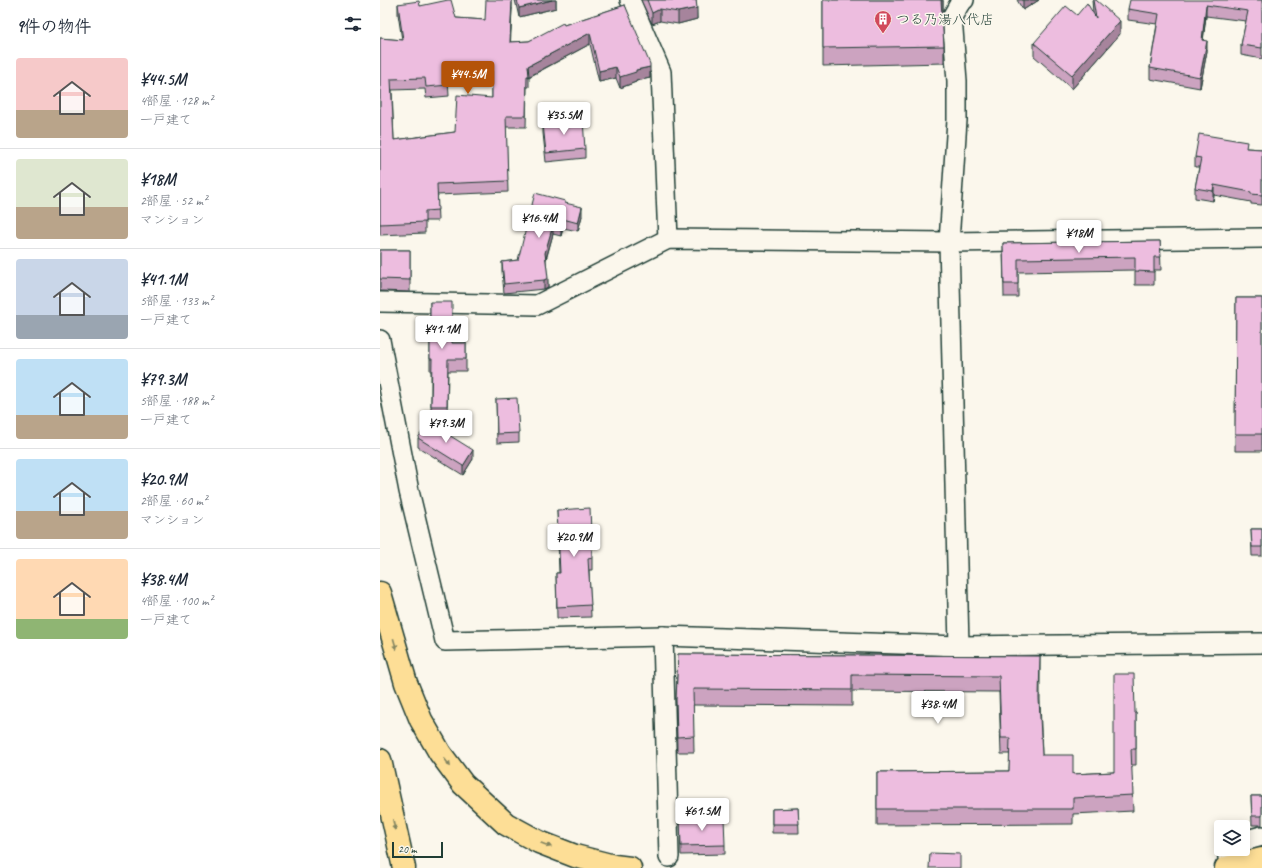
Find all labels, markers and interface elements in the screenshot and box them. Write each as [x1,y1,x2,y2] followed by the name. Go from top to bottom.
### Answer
[873,9,893,34] building icon: つる乃湯八代店
[896,11,994,28] place label: つる乃湯八代店
[342,13,364,35] icon: filters
[16,16,91,37] text: 9件の物件
[435,61,501,95] pin: ¥44.5M
[450,66,486,82] text: ¥44.5M
[140,69,186,90] text: ¥44.5M
[48,74,96,122] icon: home
[140,93,213,109] text: 4部屋 · 128 m²
[531,102,597,136] pin: ¥35.5M
[546,107,582,123] text: ¥35.5M
[140,112,192,128] text: 一戸建て
[140,169,175,190] text: ¥18M
[48,175,96,223] icon: home
[140,193,207,209] text: 2部屋 · 52 m²
[506,205,572,239] pin: ¥16.4M
[521,210,557,226] text: ¥16.4M
[140,212,204,228] text: マンション
[1055,220,1103,254] pin: ¥18M
[1065,225,1093,241] text: ¥18M
[140,269,186,290] text: ¥41.1M
[48,275,96,323] icon: home
[140,293,213,309] text: 5部屋 · 133 m²
[140,312,192,328] text: 一戸建て
[409,316,475,350] pin: ¥41.1M
[424,321,460,337] text: ¥41.1M
[140,369,186,390] text: ¥79.3M
[48,375,96,423] icon: home
[140,393,213,409] text: 5部屋 · 188 m²
[413,410,479,444] pin: ¥79.3M
[140,412,192,428] text: 一戸建て
[428,415,464,431] text: ¥79.3M
[140,469,186,490] text: ¥20.9M
[48,475,96,523] icon: home
[140,493,207,509] text: 2部屋 · 60 m²
[140,512,204,528] text: マンション
[541,524,607,558] pin: ¥20.9M
[556,529,592,545] text: ¥20.9M
[140,569,186,590] text: ¥38.4M
[48,575,96,623] icon: home
[140,593,213,609] text: 4部屋 · 100 m²
[140,612,192,628] text: 一戸建て
[392,639,398,651] one-way arrow
[905,691,971,725] pin: ¥38.4M
[920,696,956,712] text: ¥38.4M
[443,757,451,768] one-way arrow
[669,798,735,832] pin: ¥61.5M
[684,803,720,819] text: ¥61.5M
[392,819,398,831] one-way arrow
[1214,820,1250,856] map controls
[1214,820,1250,856] button: layers
[392,840,443,859] scale bar
[398,842,417,856] text: 20 m
[540,842,552,848] one-way arrow

